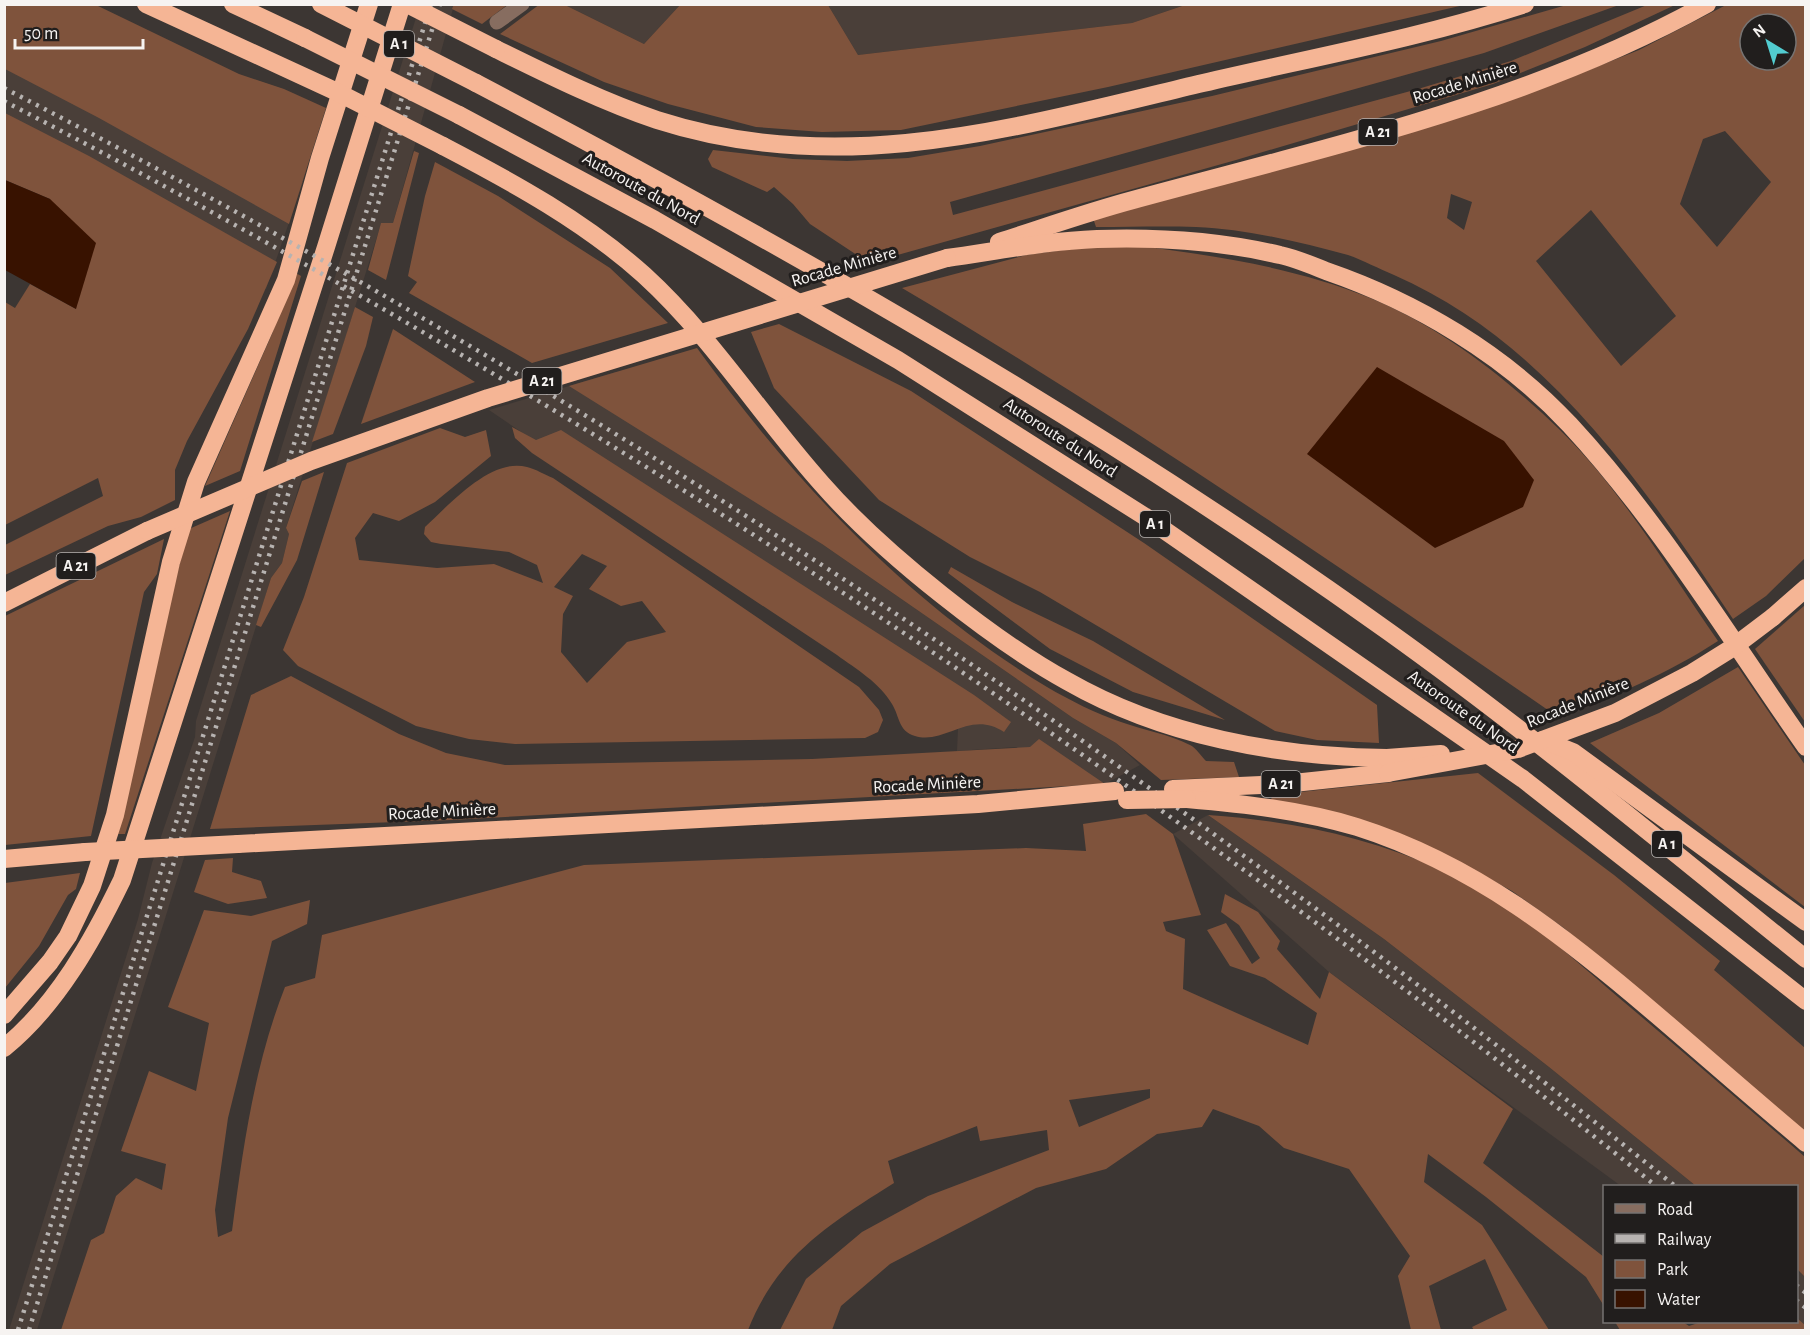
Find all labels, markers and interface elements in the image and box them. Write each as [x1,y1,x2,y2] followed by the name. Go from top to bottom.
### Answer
[15,12,142,50] scale bar
[1738,12,1798,72] north arrow
[1750,21,1769,41] text: N
[24,25,58,43] text: 50 m
[384,31,414,57] road number: A 1
[1411,59,1519,107] street label: Rocade Minière
[1358,119,1398,145] road number: A 21
[579,149,703,229] street label: Autoroute du Nord
[789,243,899,291] street label: Rocade Minière
[522,368,562,394] road number: A 21
[1000,395,1120,481] street label: Autoroute du Nord
[1140,511,1170,537] road number: A 1
[56,553,96,579] road number: A 21
[1404,667,1522,757] street label: Autoroute du Nord
[1524,674,1632,732] street label: Rocade Minière
[1262,771,1300,797] road number: A 21
[872,773,982,797] street label: Rocade Minière
[387,800,497,824] street label: Rocade Minière
[1652,831,1682,857] road number: A 1
[1603,1185,1798,1323] legend
[1657,1201,1693,1219] text: Road
[1657,1231,1712,1249] text: Railway
[1657,1261,1689,1279] text: Park
[1657,1291,1700,1309] text: Water

